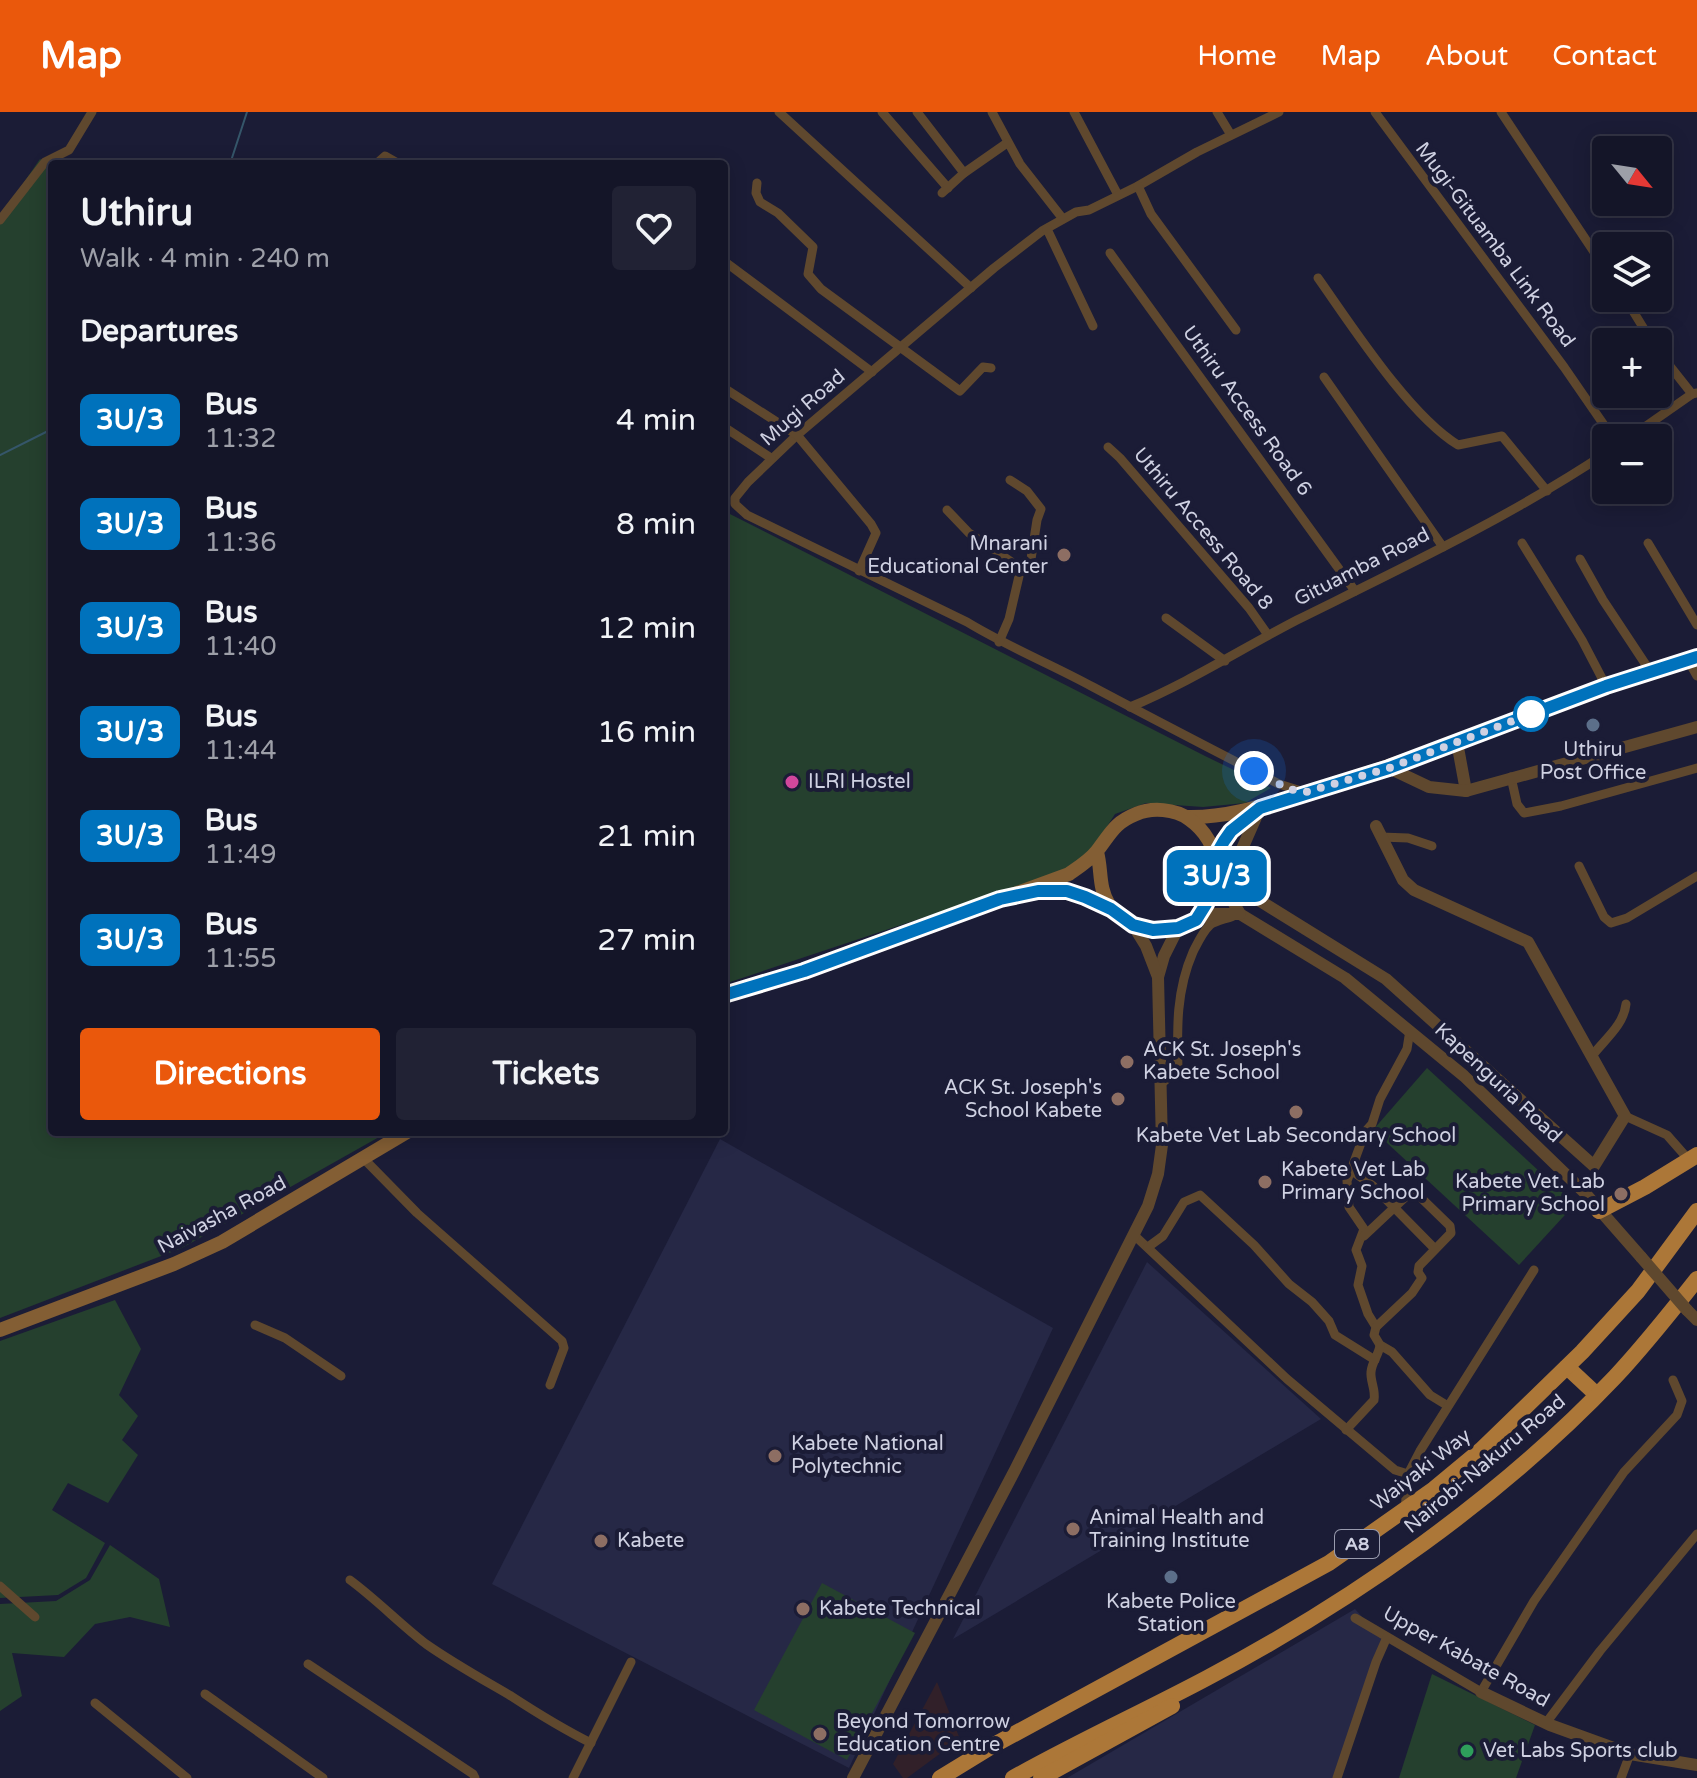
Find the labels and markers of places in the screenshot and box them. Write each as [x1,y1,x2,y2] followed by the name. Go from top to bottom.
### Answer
[867,532,1048,579] place label: Mnarani Educational Center
[1055,546,1073,564] marker: Mnarani Educational Center
[1514,697,1548,731] unlabelled marker
[1584,716,1602,734] marker: Uthiru Post Office
[1540,738,1646,785] place label: Uthiru Post Office
[808,770,911,794] place label: ILRI Hostel
[783,773,801,791] marker: ILRI Hostel
[1143,1038,1301,1085] place label: ACK St. Joseph's Kabete School
[1118,1053,1136,1071] marker: ACK St. Joseph's Kabete School
[944,1076,1102,1123] place label: ACK St. Joseph's School Kabete
[1109,1090,1127,1108] marker: ACK St. Joseph's School Kabete
[1287,1103,1305,1121] marker: Kabete Vet Lab Secondary School
[1136,1124,1456,1148] place label: Kabete Vet Lab Secondary School
[1281,1158,1426,1205] place label: Kabete Vet Lab Primary School
[1455,1170,1605,1217] place label: Kabete Vet. Lab Primary School
[1256,1173,1274,1191] marker: Kabete Vet Lab Primary School
[1612,1185,1630,1203] marker: Kabete Vet. Lab Primary School
[791,1432,944,1479] place label: Kabete National Polytechnic
[766,1447,784,1465] marker: Kabete National Polytechnic
[1089,1506,1264,1553] place label: Animal Health and Training Institute
[1064,1520,1082,1538] marker: Animal Health and Training Institute
[617,1529,684,1553] place label: Kabete
[592,1532,610,1550] marker: Kabete
[1162,1568,1180,1586] marker: Kabete Police Station
[1106,1590,1236,1637] place label: Kabete Police Station
[819,1597,981,1621] place label: Kabete Technical
[794,1600,812,1618] marker: Kabete Technical
[836,1710,1010,1757] place label: Beyond Tomorrow Education Centre
[811,1725,829,1743] marker: Beyond Tomorrow Education Centre
[1483,1739,1678,1763] place label: Vet Labs Sports club
[1458,1742,1476,1760] marker: Vet Labs Sports club

